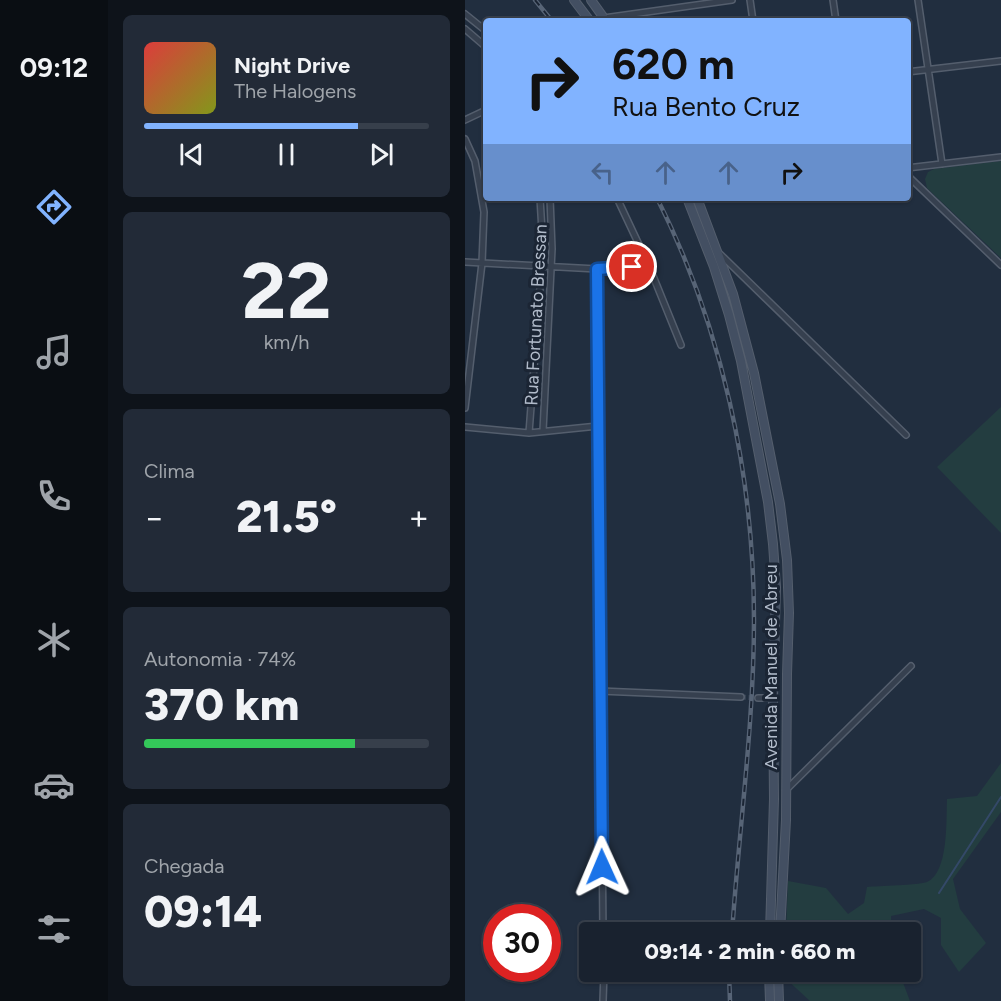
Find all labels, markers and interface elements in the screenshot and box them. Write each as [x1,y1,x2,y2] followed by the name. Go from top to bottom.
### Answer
[612,39,735,90] text: 620 m
[513,42,591,120] icon: right
[20,51,88,84] text: 09:12
[234,52,350,79] text: Night Drive
[234,79,356,103] text: The Halogens
[612,90,800,123] text: Rua Bento Cruz
[175,138,208,171] icon: previous
[270,138,303,171] icon: pause
[365,138,398,171] icon: next
[586,156,619,189] icon: left
[649,156,682,189] icon: ahead
[712,156,745,189] icon: ahead
[775,156,808,189] icon: right
[33,186,75,228] icon: directions
[520,224,552,406] street label: Rua Fortunato Bressan
[606,241,657,292] pin
[241,244,332,338] text: 22
[615,250,648,283] icon: arrive
[264,330,309,354] text: km/h
[33,331,75,373] icon: music
[144,459,195,483] text: Clima
[33,475,75,517] icon: phone
[236,489,337,543] text: 21.5°
[144,498,165,537] text: −
[408,498,429,537] text: +
[760,564,782,770] street label: Avenida Manuel de Abreu
[33,619,75,661] icon: climate
[144,647,296,671] text: Autonomia · 74%
[144,677,299,731] text: 370 km
[33,764,75,806] icon: car
[570,835,634,899] position arrow
[144,854,224,878] text: Chegada
[144,884,262,938] text: 09:14
[483,904,561,982] speed limit sign: 30
[33,908,75,950] icon: filters
[645,938,855,965] text: 09:14 · 2 min · 660 m

